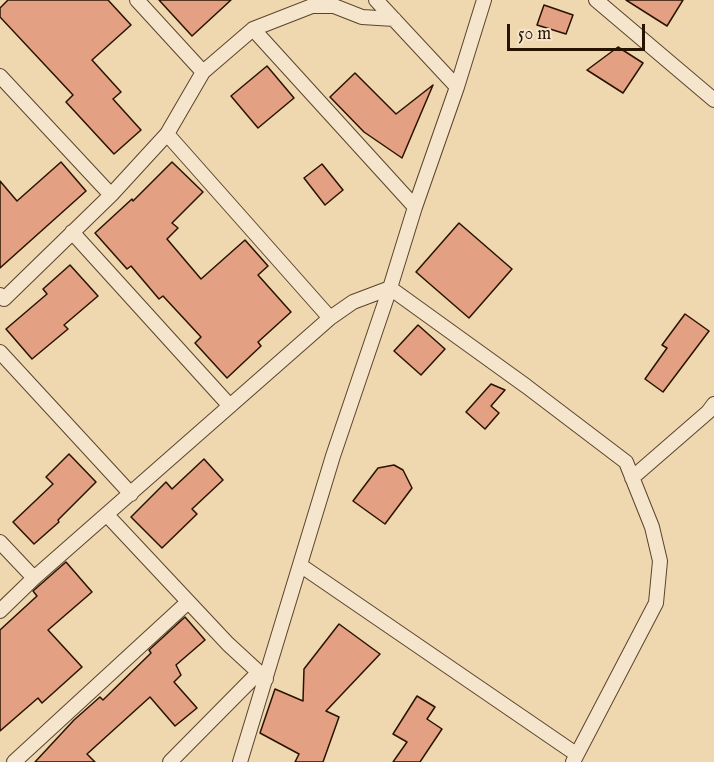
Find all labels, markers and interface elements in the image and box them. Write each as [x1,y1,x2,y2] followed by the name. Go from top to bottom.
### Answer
[510,12,648,50] scale bar
[518,23,551,46] text: 50 m

